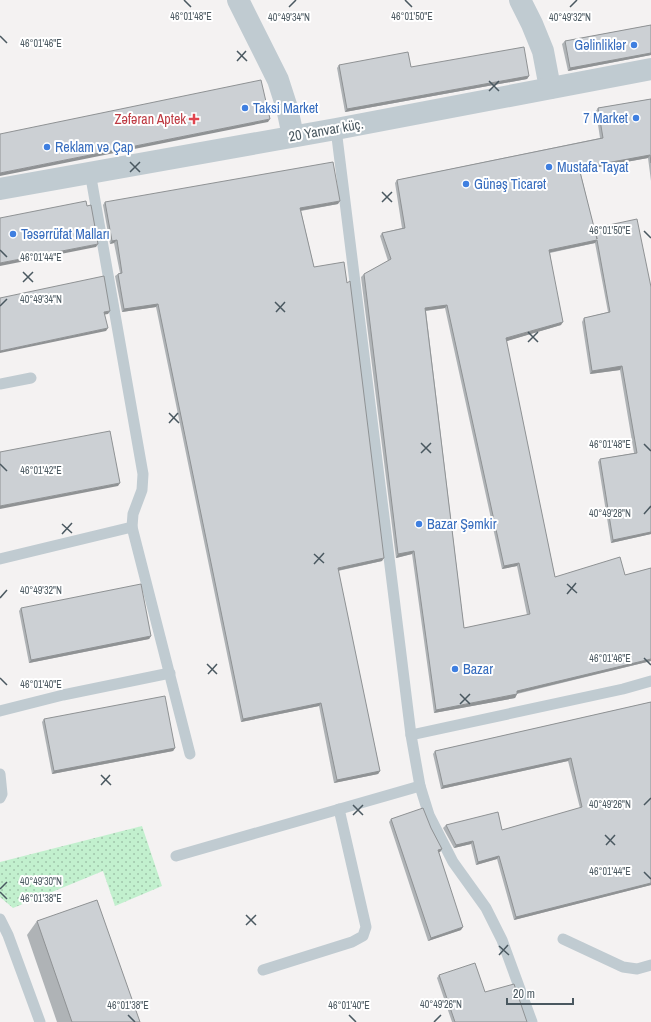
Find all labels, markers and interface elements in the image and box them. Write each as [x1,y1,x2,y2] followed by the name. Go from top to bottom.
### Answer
[170,10,212,23] text: 46°01'48"E
[391,10,433,23] text: 46°01'50"E
[268,11,310,24] text: 40°49'34"N
[549,11,591,24] text: 40°49'32"N
[574,36,626,54] place label: Gəlinliklər
[20,37,62,50] text: 46°01'46"E
[629,40,639,50] marker: Gəlinliklər
[253,99,318,117] place label: Taksi Market
[240,103,250,113] marker: Taksi Market
[583,109,628,127] place label: 7 Market
[115,110,186,128] place label: Zəfəran Aptek
[631,113,641,123] marker: 7 Market
[189,114,199,124] marker: Zəfəran Aptek
[287,115,365,145] street label: 20 Yanvar küç.
[55,138,133,156] place label: Reklam və Çap
[42,142,52,152] marker: Reklam və Çap
[557,158,629,176] place label: Mustafa Tayat
[544,162,554,172] marker: Mustafa Tayat
[474,175,546,193] place label: Günəş Ticarət
[461,179,471,189] marker: Günəş Ticarət
[589,224,631,237] text: 46°01'50"E
[21,225,110,243] place label: Təsərrüfat Malları
[8,229,18,239] marker: Təsərrüfat Malları
[20,251,62,264] text: 46°01'44"E
[20,293,62,306] text: 40°49'34"N
[589,438,631,451] text: 46°01'48"E
[20,464,62,477] text: 46°01'42"E
[589,507,631,520] text: 40°49'28"N
[427,515,497,533] place label: Bazar Şəmkir
[414,519,424,529] marker: Bazar Şəmkir
[20,584,62,597] text: 40°49'32"N
[589,652,631,665] text: 46°01'46"E
[463,660,493,678] place label: Bazar
[450,664,460,674] marker: Bazar
[20,678,62,691] text: 46°01'40"E
[589,798,631,811] text: 40°49'26"N
[589,865,631,878] text: 46°01'44"E
[20,875,62,888] text: 40°49'30"N
[20,892,62,905] text: 46°01'38"E
[507,980,573,1006] scale bar
[513,986,535,1002] text: 20 m
[420,998,462,1011] text: 40°49'26"N
[107,999,149,1012] text: 46°01'38"E
[328,999,370,1012] text: 46°01'40"E

